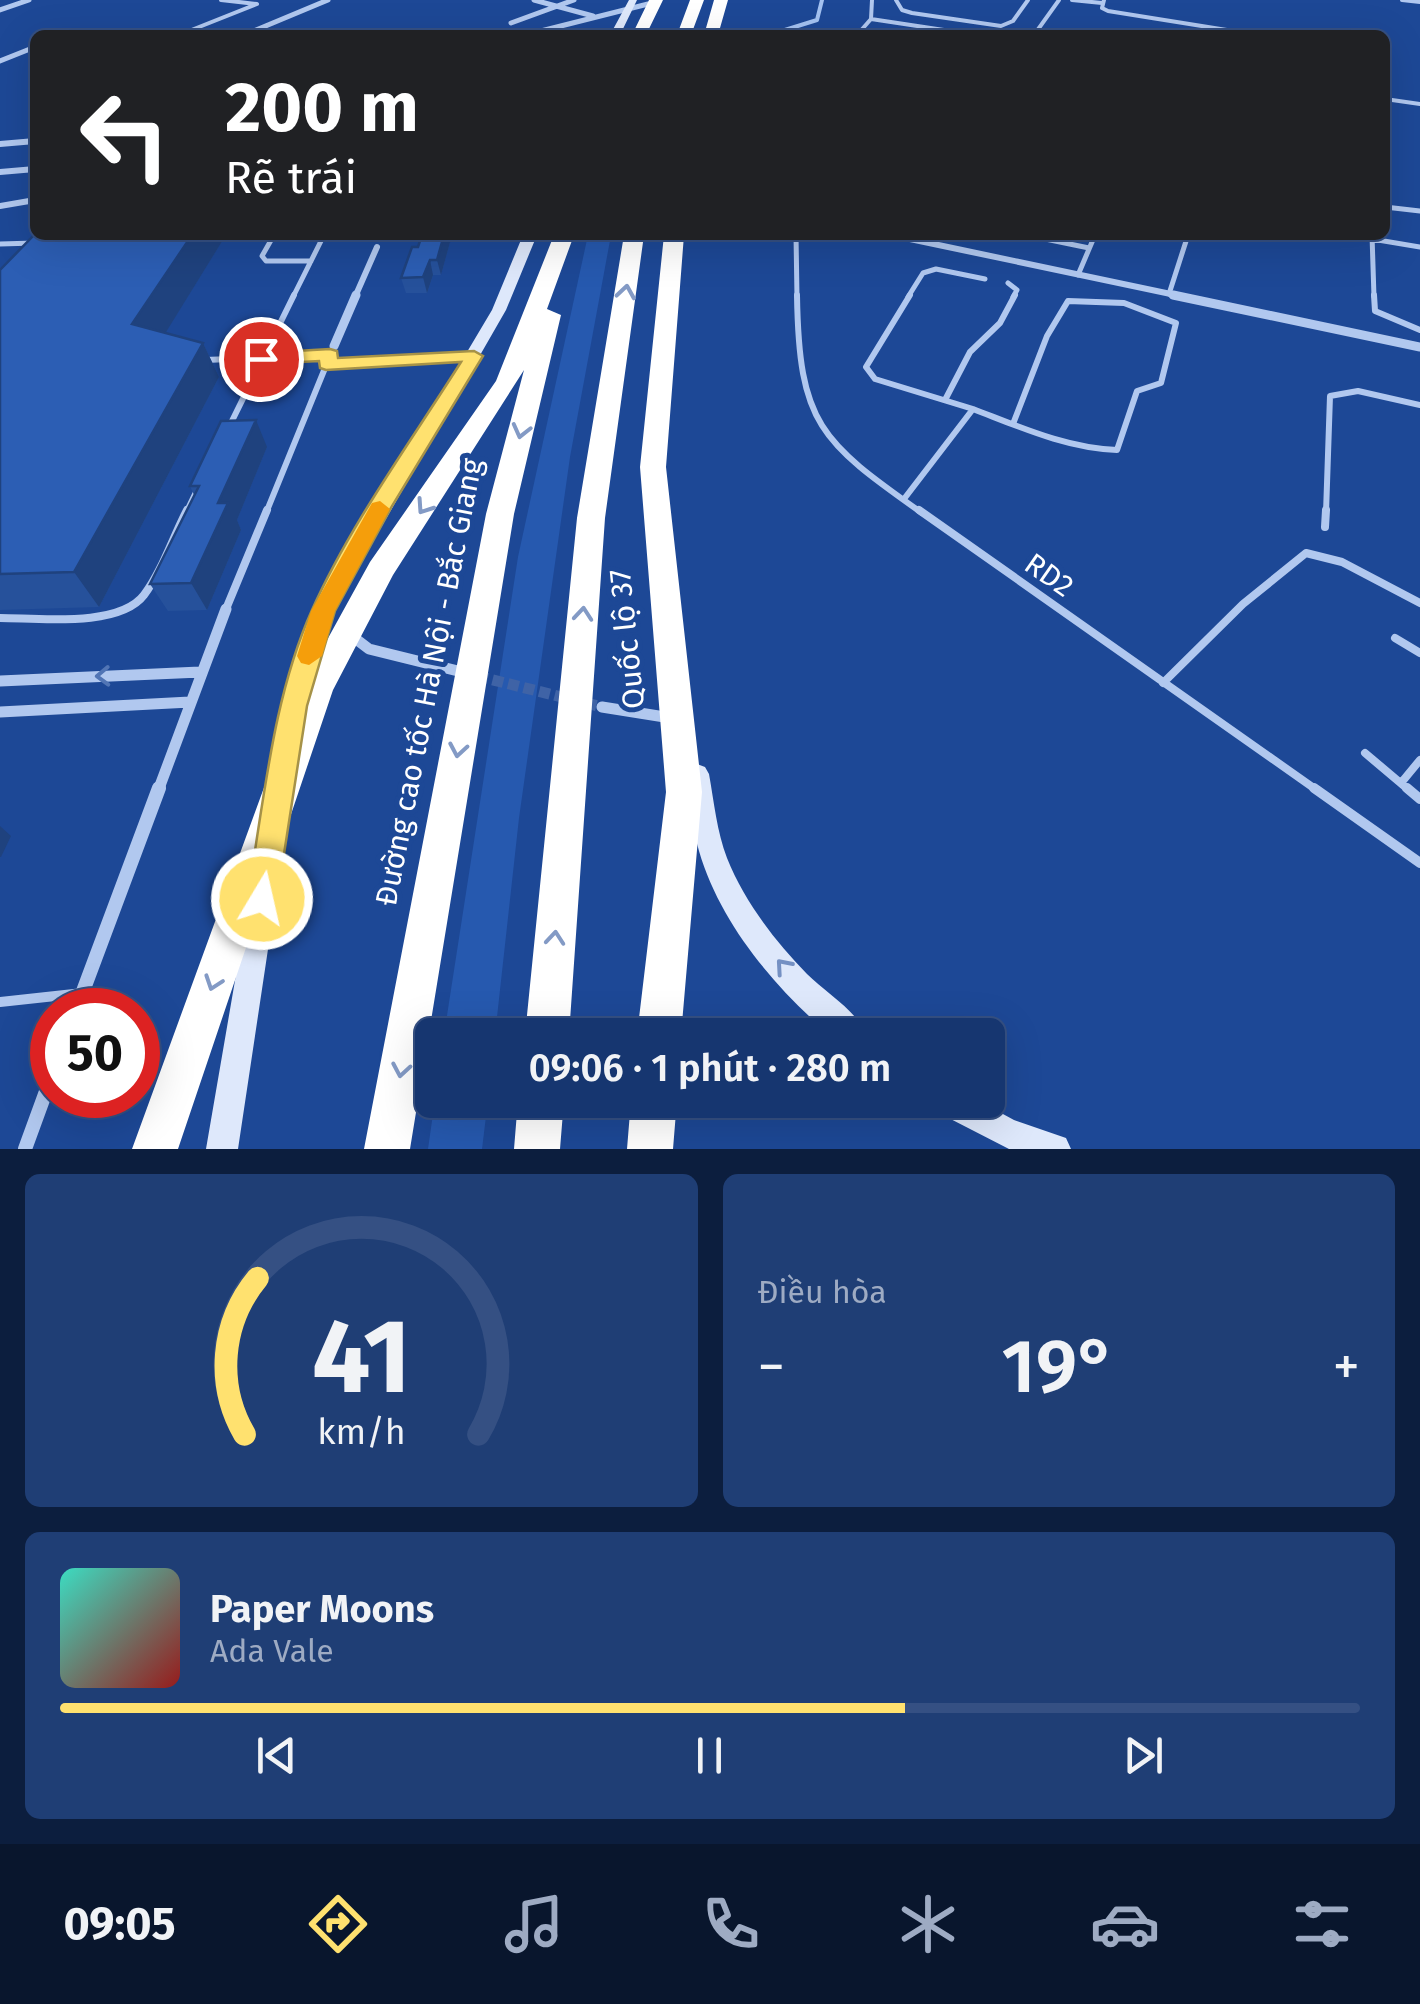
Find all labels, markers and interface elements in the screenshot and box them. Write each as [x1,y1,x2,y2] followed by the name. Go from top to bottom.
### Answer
[225,66,419,150] text: 200 m
[60,70,190,200] icon: left
[225,151,357,205] text: Rẽ trái
[614,284,635,300] one-way arrow
[219,317,304,402] pin
[234,332,289,387] icon: arrive
[512,422,533,439] one-way arrow
[368,455,490,909] street label: Đường cao tốc Hà Nội - Bắc Giang
[418,495,436,514] one-way arrow
[1018,545,1080,605] street label: RD2
[602,567,652,711] street label: Quốc lộ 37
[572,606,594,622] one-way arrow
[94,666,110,687] one-way arrow
[448,742,469,758] one-way arrow
[210,847,314,951] position arrow
[544,929,566,945] one-way arrow
[777,960,795,978] one-way arrow
[204,974,224,991] one-way arrow
[30,988,160,1118] speed limit sign: 50
[529,1045,891,1091] text: 09:06 · 1 phút · 280 m
[391,1062,412,1078] one-way arrow
[758,1273,887,1311] text: Điều hòa
[311,1295,411,1420] text: 41
[1001,1322,1116,1412] text: 19°
[758,1334,785,1400] text: −
[1333,1334,1360,1400] text: +
[317,1411,405,1453] text: km/h
[210,1586,434,1632] text: Paper Moons
[210,1632,334,1670] text: Ada Vale
[249,1728,304,1783] icon: previous
[682,1728,737,1783] icon: pause
[1116,1728,1171,1783] icon: next
[303,1889,373,1959] icon: directions
[499,1889,569,1959] icon: music
[696,1889,766,1959] icon: phone
[893,1889,963,1959] icon: climate
[1090,1889,1160,1959] icon: car
[1287,1889,1357,1959] icon: filters
[63,1897,176,1951] text: 09:05

